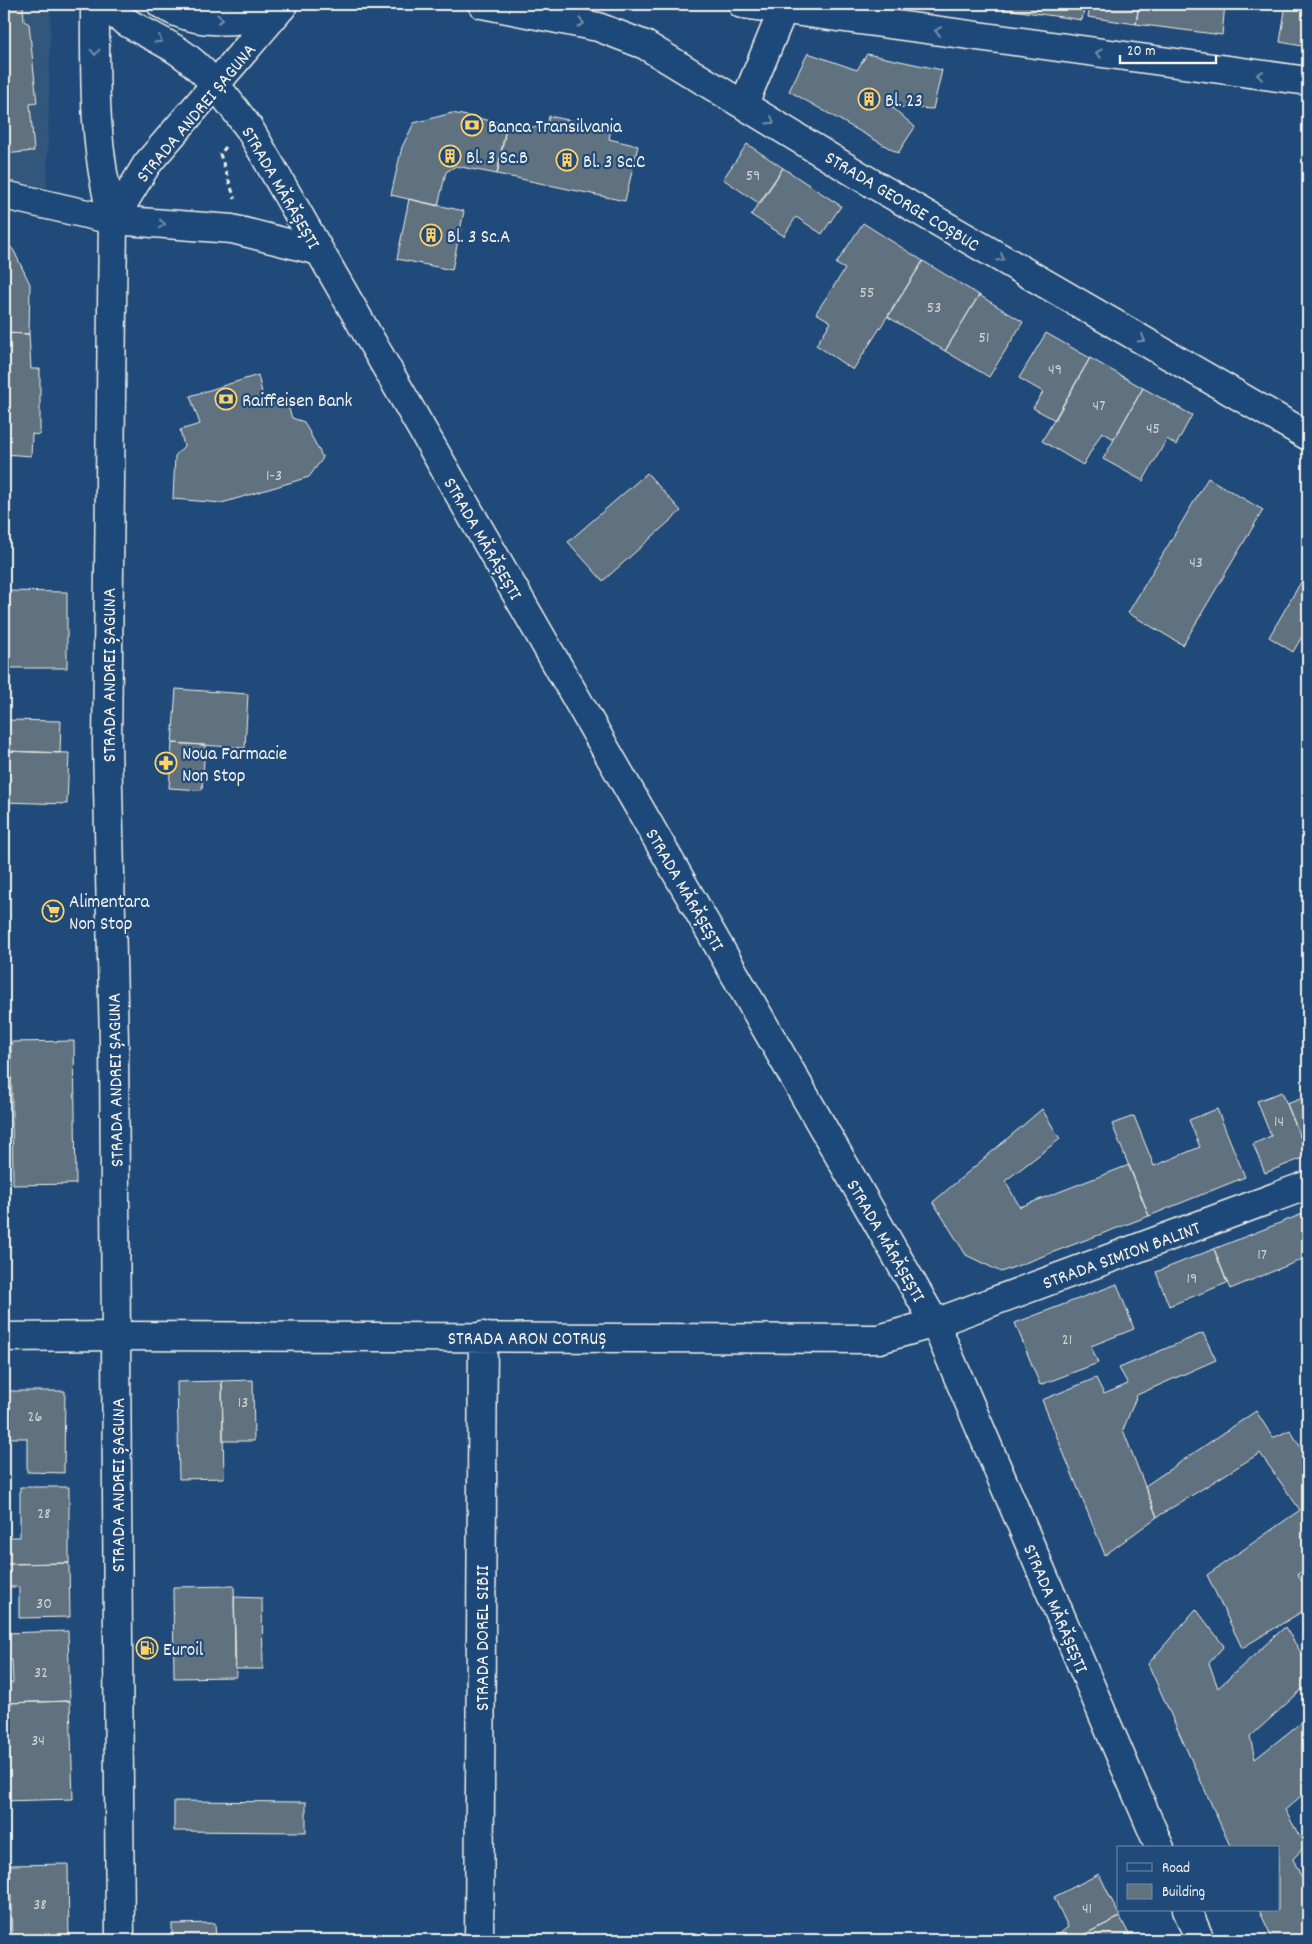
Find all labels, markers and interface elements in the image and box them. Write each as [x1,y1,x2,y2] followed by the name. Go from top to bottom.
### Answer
[216,14,224,24] one-way arrow
[577,18,586,28] one-way arrow
[934,26,942,37] one-way arrow
[1120,32,1216,64] scale bar
[153,33,162,43] one-way arrow
[131,39,264,190] street label: STRADA ANDREI ȘAGUNA
[1127,41,1155,63] text: 20 m
[1095,48,1103,59] one-way arrow
[90,49,100,57] one-way arrow
[1256,70,1264,80] one-way arrow
[857,87,881,111] building icon: Bl. 23
[885,89,923,116] place label: Bl. 23
[460,113,484,137] bank icon: Banca Transilvania
[488,115,623,142] place label: Banca Transilvania
[766,115,775,124] one-way arrow
[233,122,325,255] street label: STRADA MĂRĂȘEȘTI
[438,144,462,168] building icon: Bl. 3 Sc.B
[466,146,528,173] place label: Bl. 3 Sc.B
[818,146,984,260] street label: STRADA GEORGE COȘBUC
[555,148,579,172] building icon: Bl. 3 Sc.C
[583,150,645,177] place label: Bl. 3 Sc.C
[746,165,760,188] house number: 59
[158,218,166,229] one-way arrow
[419,223,443,247] building icon: Bl. 3 Sc.A
[447,225,510,252] place label: Bl. 3 Sc.A
[996,252,1005,262] one-way arrow
[860,282,874,305] house number: 55
[927,297,941,320] house number: 53
[979,327,989,350] house number: 51
[1136,333,1145,343] one-way arrow
[1048,359,1062,382] house number: 49
[214,387,238,411] bank icon: Raiffeisen Bank
[242,389,353,416] place label: Raiffeisen Bank
[1093,395,1105,418] house number: 47
[1146,418,1160,441] house number: 45
[266,465,282,488] house number: 1-3
[435,473,527,606] street label: STRADA MĂRĂȘEȘTI
[1189,552,1203,575] house number: 43
[98,588,125,762] street label: STRADA ANDREI ȘAGUNA
[182,742,287,791] place label: Noua Farmacie Non Stop
[154,751,178,775] pharmacy icon: Noua Farmacie Non Stop
[637,824,729,957] street label: STRADA MĂRĂȘEȘTI
[69,890,151,939] place label: Alimentara Non Stop
[41,899,65,923] supermarket icon: Alimentara Non Stop
[102,992,133,1167] street label: STRADA ANDREI ȘAGUNA
[1274,1111,1284,1134] house number: 14
[838,1175,930,1308] street label: STRADA MĂRĂȘEȘTI
[1040,1216,1205,1298] street label: STRADA SIMION BALINT
[1257,1244,1267,1267] house number: 17
[1187,1268,1197,1291] house number: 19
[448,1327,606,1354] street label: STRADA ARON COTRUȘ
[1062,1329,1072,1352] house number: 21
[238,1392,248,1415] house number: 13
[107,1398,134,1572] street label: STRADA ANDREI ȘAGUNA
[28,1406,43,1429] house number: 26
[37,1503,51,1526] house number: 28
[1014,1541,1093,1678] street label: STRADA MĂRĂȘEȘTI
[471,1565,498,1711] street label: STRADA DOREL SIBII
[36,1593,52,1616] house number: 30
[135,1636,159,1660] fuel station icon: Euroil
[163,1638,204,1665] place label: Euroil
[34,1662,48,1685] house number: 32
[31,1730,45,1753] house number: 34
[1117,1846,1280,1912] legend
[1162,1858,1190,1880] text: Road
[1162,1882,1205,1904] text: Building
[33,1894,47,1917] house number: 38
[1082,1898,1092,1921] house number: 41

